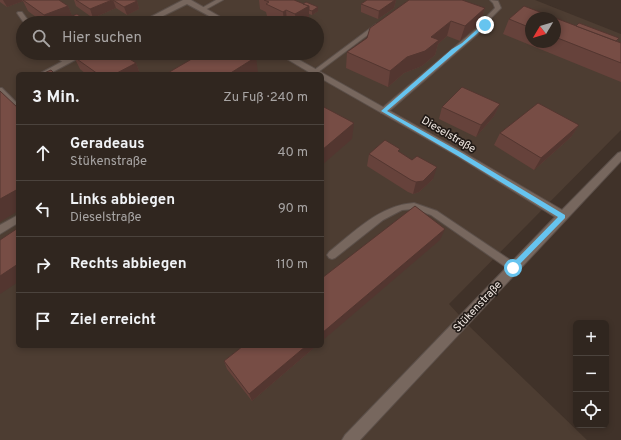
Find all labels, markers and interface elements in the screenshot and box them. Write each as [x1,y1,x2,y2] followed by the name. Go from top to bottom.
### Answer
[525,12,561,48] north arrow
[16,16,324,60] search box
[476,16,494,34] route end
[30,27,52,49] icon: search
[62,29,142,48] text: Hier suchen
[32,87,79,109] text: 3 Min.
[223,90,308,106] text: Zu Fuß · 240 m
[419,114,478,156] street label: Dieselstraße
[70,135,145,154] text: Geradeaus
[32,142,54,164] icon: ahead
[278,145,308,161] text: 40 m
[70,154,147,170] text: Stükenstraße
[70,191,175,210] text: Links abbiegen
[32,198,54,220] icon: left
[278,201,308,217] text: 90 m
[70,210,142,226] text: Dieselstraße
[32,254,54,276] icon: right
[70,255,187,274] text: Rechts abbiegen
[276,257,308,273] text: 110 m
[504,259,522,277] route start
[450,278,505,335] street label: Stükenstraße
[32,310,54,332] icon: arrive
[70,311,156,330] text: Ziel erreicht
[573,320,609,428] map controls
[573,320,609,356] button: +
[573,356,609,392] button: −
[573,392,609,428] button: locate

